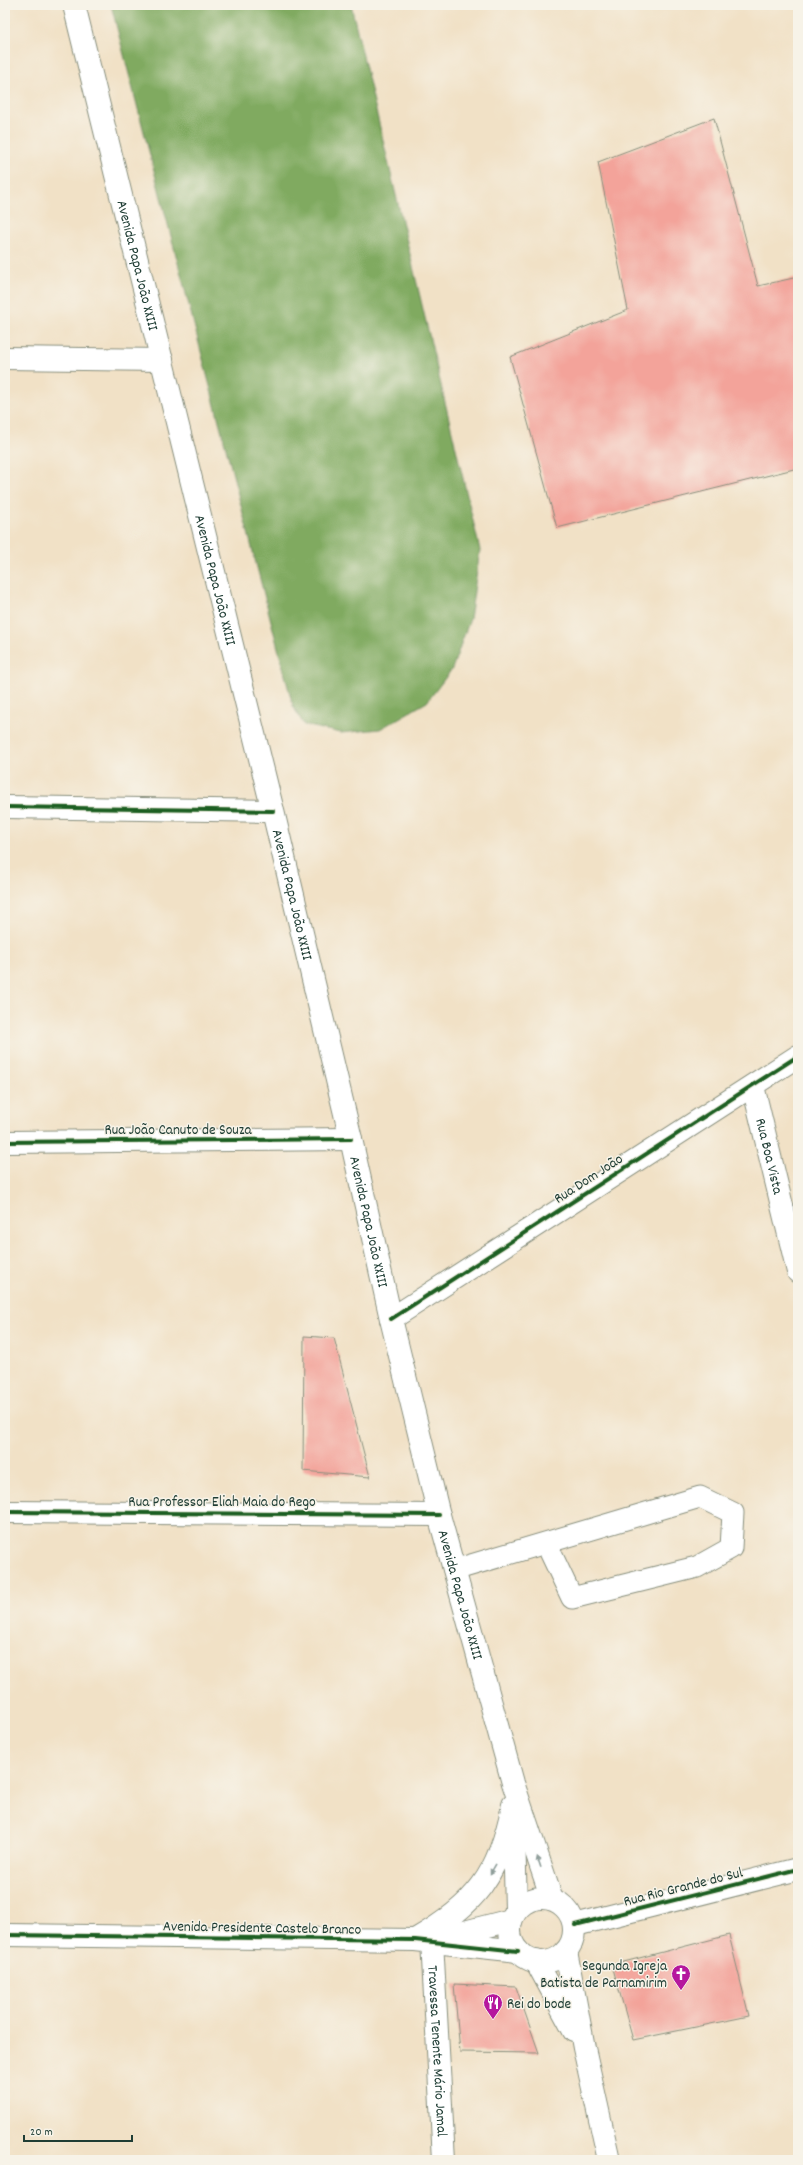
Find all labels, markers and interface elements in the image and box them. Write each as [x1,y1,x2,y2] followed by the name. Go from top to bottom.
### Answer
[110,198,163,334] street label: Avenida Papa João XXIII
[187,513,241,648] street label: Avenida Papa João XXIII
[265,827,317,963] street label: Avenida Papa João XXIII
[748,1116,788,1198] street label: Rua Boa Vista
[104,1120,252,1142] street label: Rua João Canuto de Souza
[550,1149,628,1210] street label: Rua Dom João
[342,1154,393,1290] street label: Avenida Papa João XXIII
[128,1492,316,1514] street label: Rua Professor Eliah Maia do Rego
[431,1528,488,1663] street label: Avenida Papa João XXIII
[536,1855,542,1867] one-way arrow
[621,1862,746,1913] street label: Rua Rio Grande do Sul
[489,1863,496,1875] one-way arrow
[163,1916,362,1942] street label: Avenida Presidente Castelo Branco
[540,1956,668,1995] place label: Segunda Igreja Batista de Parnamirim
[670,1963,692,1991] church icon: Segunda Igreja Batista de Parnamirim
[420,1965,452,2138] street label: Travessa Tenente Mário Jamal
[482,1992,504,2020] restaurant icon: Rei do bode
[507,1994,571,2016] place label: Rei do bode
[24,2117,132,2143] scale bar
[30,2124,53,2141] text: 20 m

